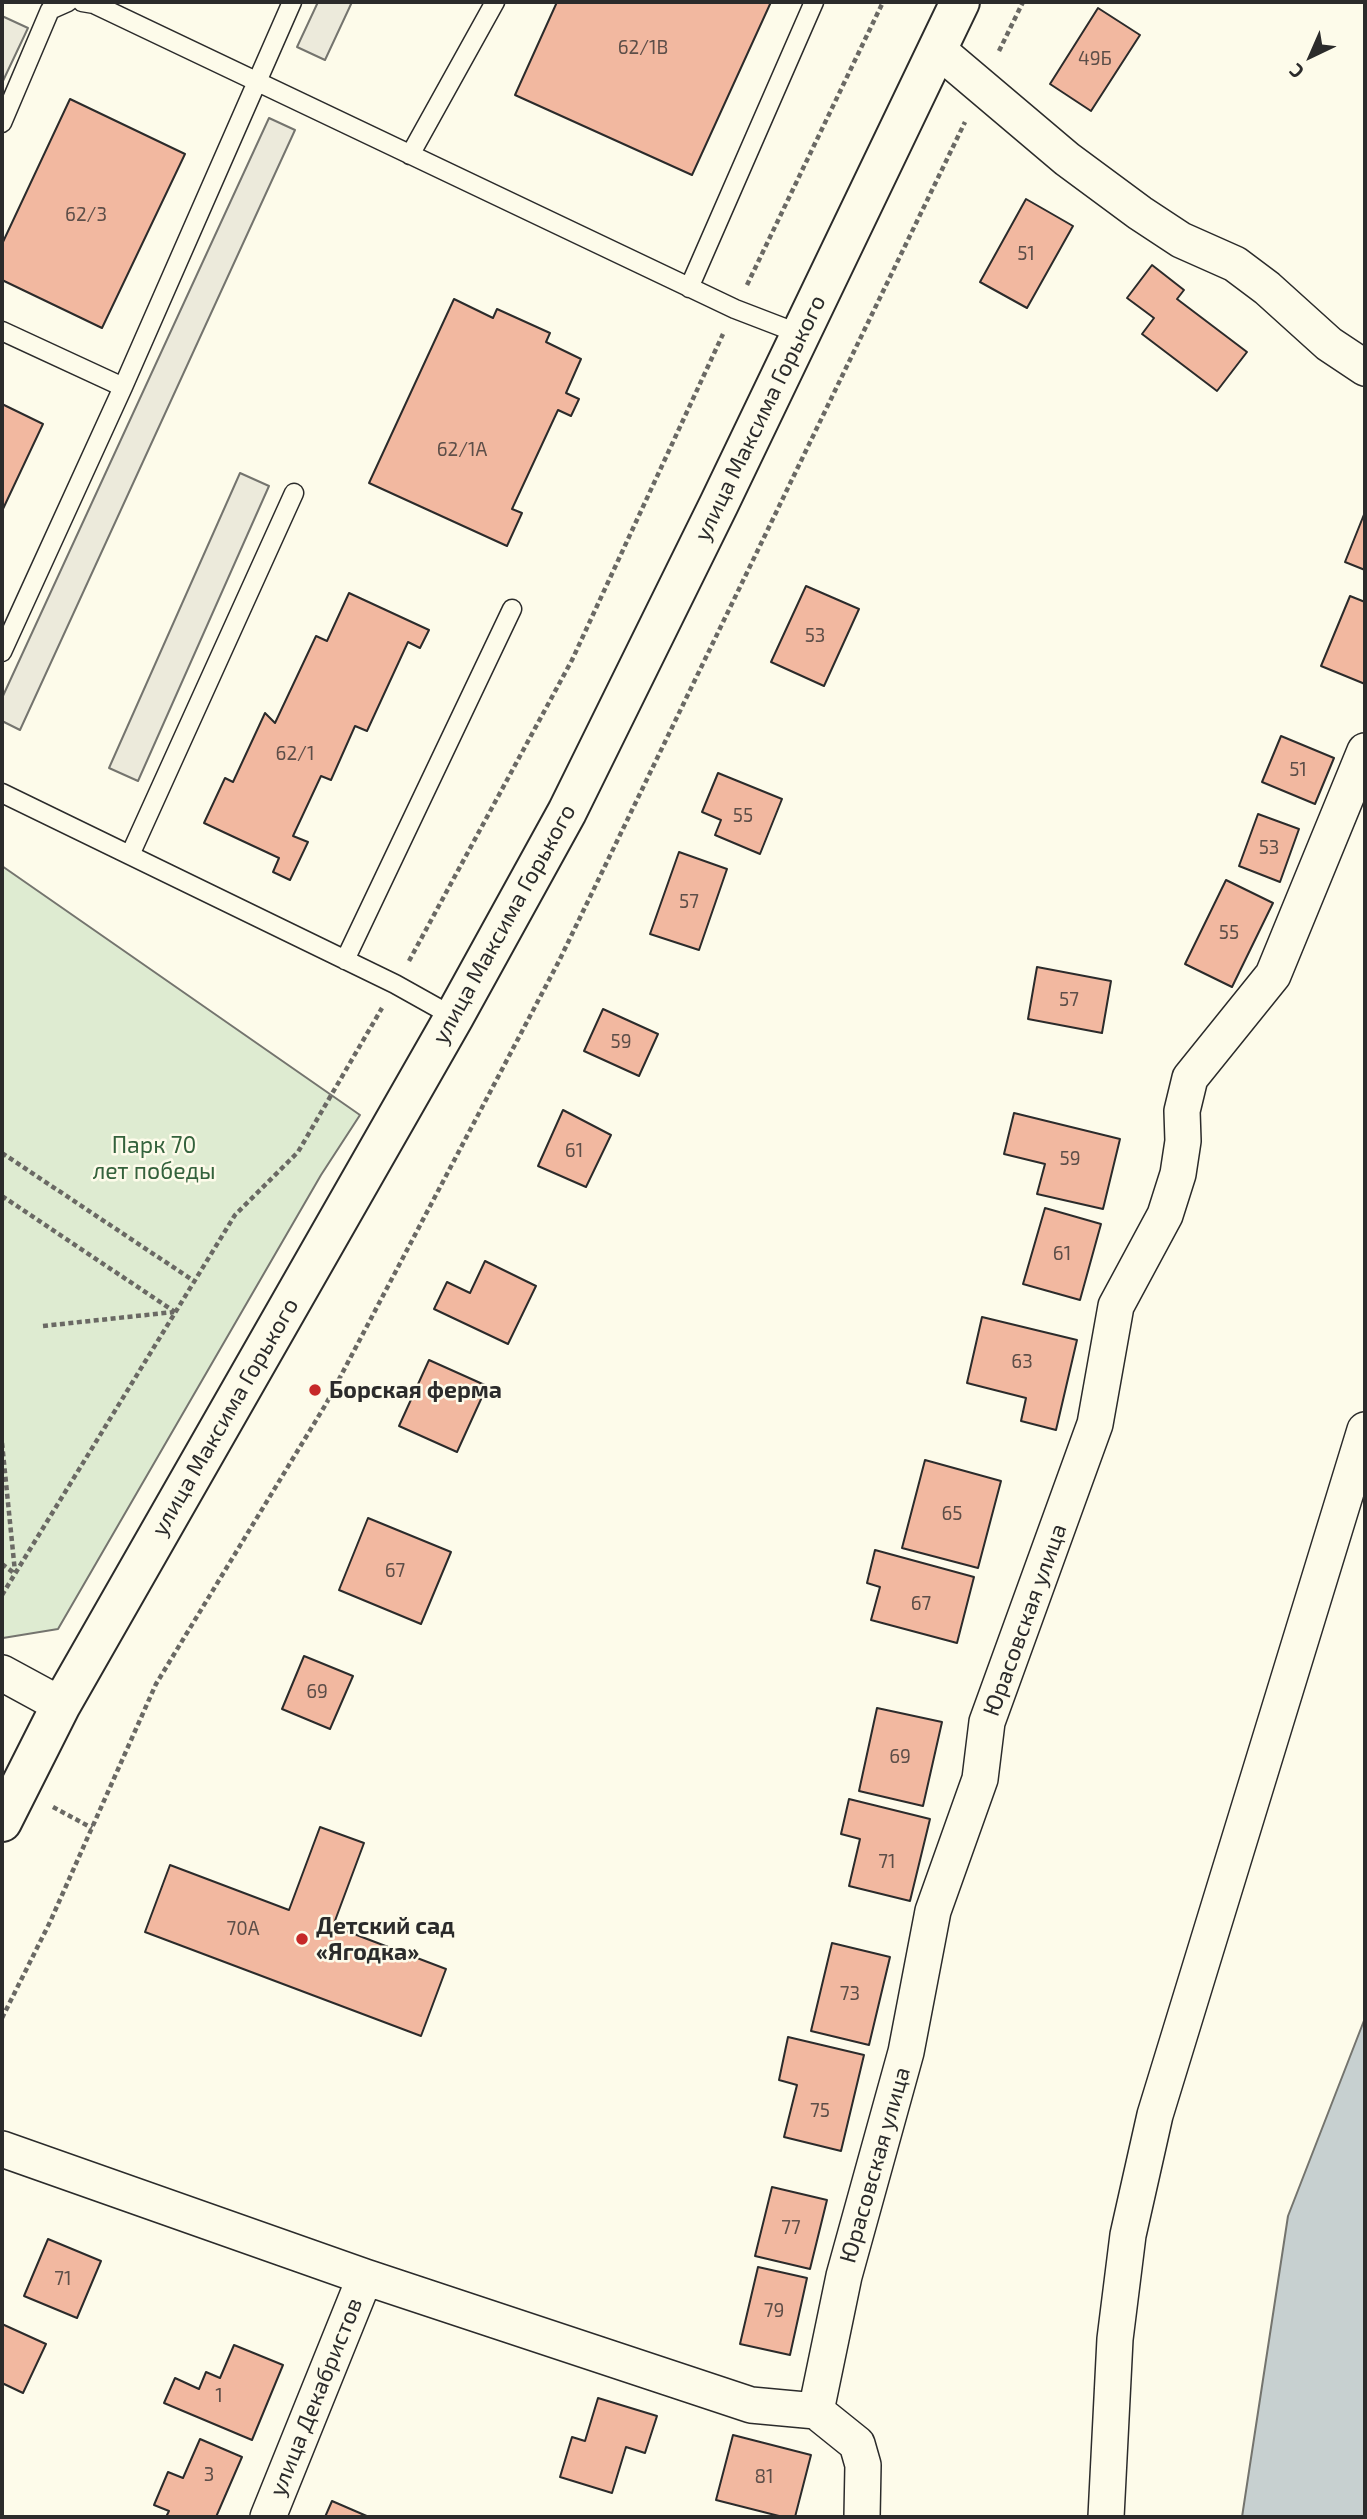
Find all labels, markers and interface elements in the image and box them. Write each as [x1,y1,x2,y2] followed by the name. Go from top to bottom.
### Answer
[1276,21,1346,91] north arrow
[618,37,668,59] house number: 62/1В
[1078,48,1112,70] house number: 49Б
[1284,59,1308,84] text: С
[65,204,107,226] house number: 62/3
[1017,243,1035,265] house number: 51
[688,291,832,545] street label: улица Максима Горького
[437,439,487,461] house number: 62/1А
[805,625,825,647] house number: 53
[276,743,314,765] house number: 62/1
[1289,759,1307,781] house number: 51
[426,799,582,1049] street label: улица Максима Горького
[733,805,753,827] house number: 55
[1259,837,1279,859] house number: 53
[679,891,699,913] house number: 57
[1219,922,1239,944] house number: 55
[1059,989,1079,1011] house number: 57
[610,1031,632,1053] house number: 59
[92,1131,216,1185] park label: Парк 70 лет победы
[565,1140,583,1162] house number: 61
[1059,1148,1081,1170] house number: 59
[1053,1243,1071,1265] house number: 61
[146,1293,304,1541] street label: улица Максима Горького
[1011,1351,1033,1373] house number: 63
[329,1376,502,1404] place label: Борская ферма
[307,1382,323,1398] marker: Борская ферма
[941,1503,963,1525] house number: 65
[977,1520,1073,1720] street label: Юрасовская улица
[385,1560,405,1582] house number: 67
[911,1593,931,1615] house number: 67
[306,1681,328,1703] house number: 69
[889,1746,911,1768] house number: 69
[878,1851,896,1873] house number: 71
[316,1912,455,1966] place label: Детский сад «Ягодка»
[226,1918,260,1940] house number: 70А
[294,1931,310,1947] marker: Детский сад «Ягодка»
[840,1983,860,2005] house number: 73
[834,2064,916,2266] street label: Юрасовская улица
[810,2100,830,2122] house number: 75
[781,2217,801,2239] house number: 77
[54,2268,72,2290] house number: 71
[264,2294,368,2500] street label: улица Декабристов
[764,2300,784,2322] house number: 79
[215,2385,223,2407] house number: 1
[204,2464,214,2486] house number: 3
[754,2466,774,2488] house number: 81

